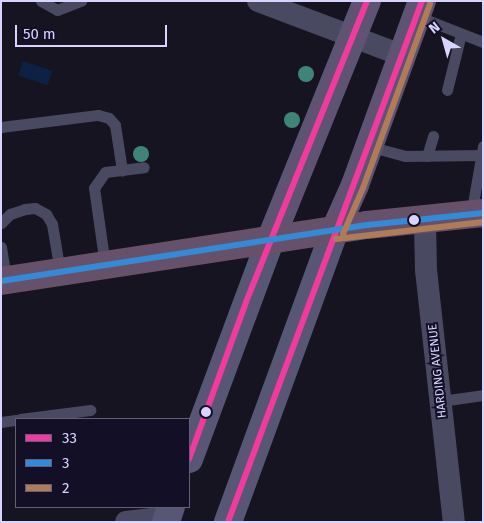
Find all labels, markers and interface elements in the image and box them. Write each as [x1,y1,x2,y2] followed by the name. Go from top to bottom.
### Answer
[18,15,170,47] scale bar
[419,15,469,65] north arrow
[426,18,443,37] text: N
[23,25,56,43] text: 50 m
[409,215,419,225] unlabelled marker
[426,323,450,419] street label: HARDING AVENUE
[201,407,211,417] unlabelled marker
[15,418,190,508] legend
[62,429,77,447] text: 33
[62,454,70,472] text: 3
[62,479,69,497] text: 2

